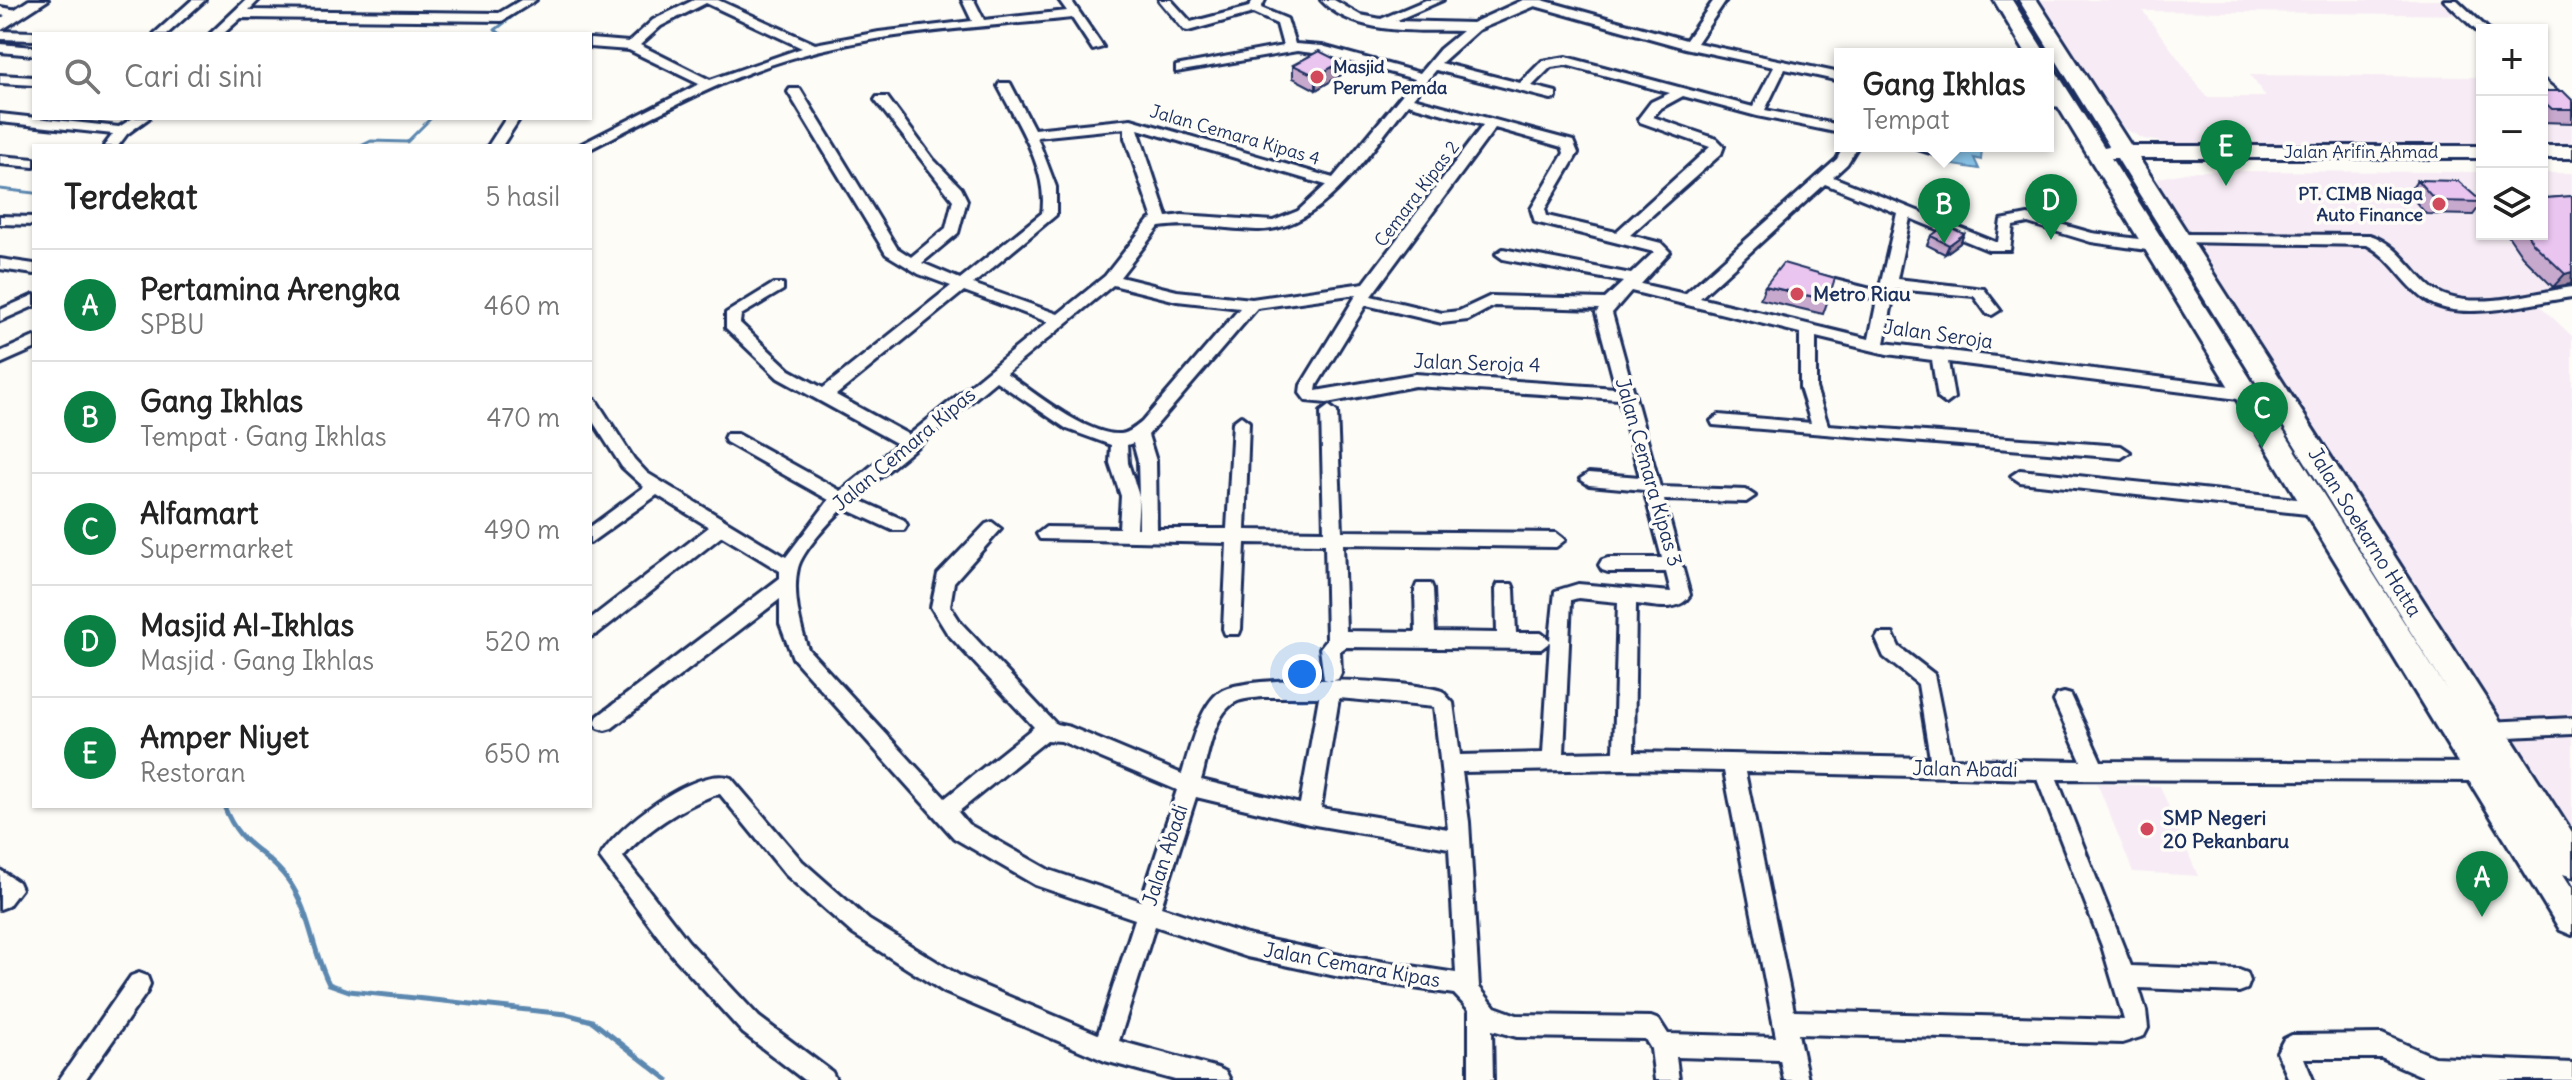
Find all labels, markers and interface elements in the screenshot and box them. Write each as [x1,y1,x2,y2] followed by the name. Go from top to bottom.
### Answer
[2476,24,2548,240] map controls
[2476,24,2548,96] button: +
[32,32,592,120] search box
[1834,48,2054,152] popup
[60,54,104,98] icon: search
[1333,55,1447,99] place label: Masjid Perum Pemda
[124,57,263,95] text: Cari di sini
[1862,65,2026,103] text: Gang Ikhlas
[1308,68,1326,86] marker: Masjid Perum Pemda
[2476,96,2548,168] button: −
[1147,99,1323,170] street label: Jalan Cemara Kipas 4
[1862,103,1949,136] text: Tempat
[2200,120,2252,186] pin: E
[1369,136,1464,251] street label: Cemara Kipas 2
[2284,140,2439,163] street label: Jalan Arifin Ahmad
[2476,168,2548,240] button: layers
[2025,174,2077,240] pin: D
[64,175,197,218] text: Terdekat
[1918,178,1970,244] pin: B
[486,180,560,213] text: 5 hasil
[2298,182,2423,226] place label: PT. CIMB Niaga Auto Finance
[2430,195,2448,213] marker: PT. CIMB Niaga Auto Finance
[140,270,400,308] text: Pertamina Arengka
[1813,281,1911,306] place label: Metro Riau
[1788,285,1806,303] marker: Metro Riau
[82,289,98,322] text: A
[484,289,560,322] text: 460 m
[140,308,205,341] text: SPBU
[1881,313,1995,354] street label: Jalan Seroja
[1413,348,1541,377] street label: Jalan Seroja 4
[1611,375,1688,569] street label: Jalan Cemara Kipas 3
[827,381,980,516] street label: Jalan Cemara Kipas
[140,382,303,420] text: Gang Ikhlas
[2236,382,2288,448] pin: C
[81,401,99,434] text: B
[486,401,560,434] text: 470 m
[140,420,387,453] text: Tempat · Gang Ikhlas
[2303,442,2428,621] street label: Jalan Soekarno Hatta
[140,494,258,532] text: Alfamart
[81,513,99,546] text: C
[484,513,560,546] text: 490 m
[140,532,293,565] text: Supermarket
[140,606,354,644] text: Masjid Al-Ikhlas
[81,625,99,658] text: D
[485,625,560,658] text: 520 m
[140,644,374,677] text: Masjid · Gang Ikhlas
[1282,654,1322,694] your location
[140,718,309,756] text: Amper Niyet
[82,737,98,770] text: E
[484,737,560,770] text: 650 m
[1912,755,2018,782] street label: Jalan Abadi
[140,756,245,789] text: Restoran
[1136,801,1193,909] street label: Jalan Abadi
[2163,805,2290,853] place label: SMP Negeri 20 Pekanbaru
[2138,820,2156,838] marker: SMP Negeri 20 Pekanbaru
[2456,851,2508,917] pin: A
[1262,937,1442,992] street label: Jalan Cemara Kipas

